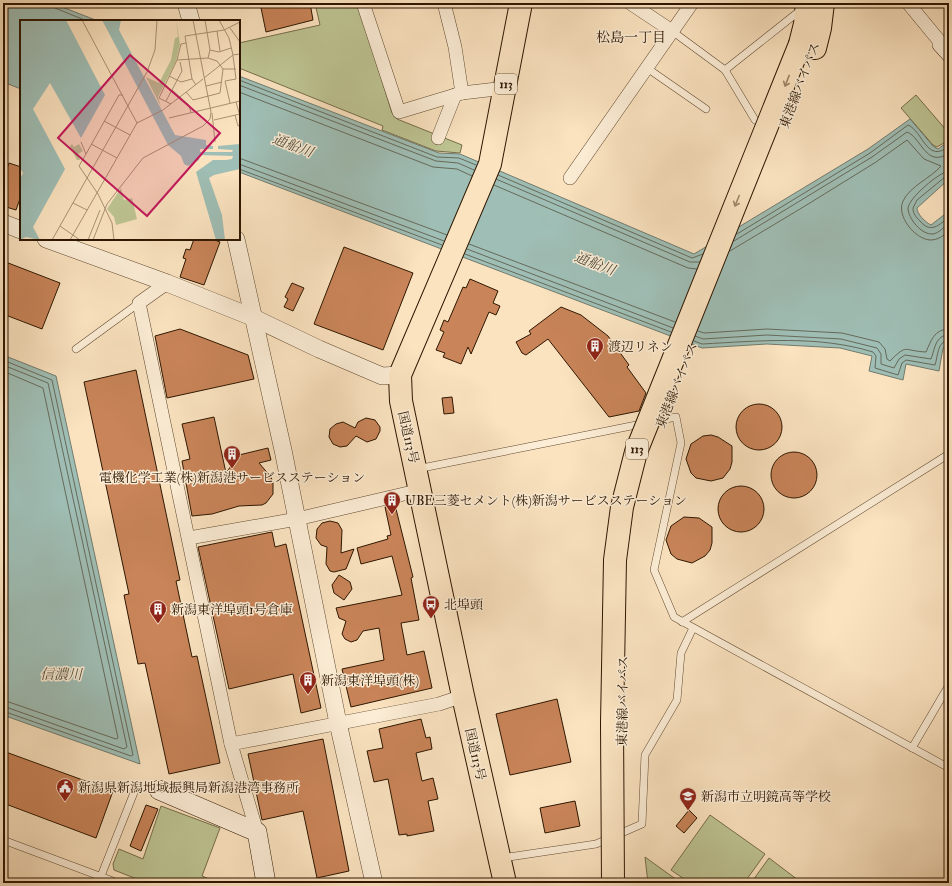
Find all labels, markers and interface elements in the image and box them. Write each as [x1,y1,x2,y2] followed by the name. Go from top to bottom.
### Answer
[20,20,240,240] inset map
[596,29,666,46] district label: 松島一丁目
[776,40,824,131] street label: 東港線バイパス
[495,74,517,94] road number: 113
[782,75,790,87] one-way arrow
[270,130,317,162] water label: 通船川
[733,195,740,207] one-way arrow
[572,248,619,280] water label: 通船川
[585,336,605,361] building icon: 渡辺リネン
[608,339,673,355] place label: 渡辺リネン
[653,340,701,430] street label: 東港線バイパス
[394,409,422,465] street label: 国道113号
[626,439,648,459] road number: 113
[222,444,242,469] building icon: 電機化学工業(株)新潟港サービスステーション
[99,470,365,486] place label: 電機化学工業(株)新潟港サービスステーション
[382,490,402,515] building icon: UBE三菱セメント(株)新潟サービスステーション
[405,493,687,509] place label: UBE三菱セメント(株)新潟サービスステーション
[421,594,441,619] bus stop icon: 北埠頭
[444,597,483,613] place label: 北埠頭
[148,599,168,624] building icon: 新潟東洋埠頭1号倉庫
[171,602,293,618] place label: 新潟東洋埠頭1号倉庫
[614,656,632,747] street label: 東港線バイパス
[40,666,84,683] water label: 信濃川
[298,670,318,695] building icon: 新潟東洋埠頭(株)
[321,673,419,689] place label: 新潟東洋埠頭(株)
[461,726,489,782] street label: 国道113号
[55,777,75,802] public building icon: 新潟県新潟地域振興局新潟港湾事務所
[78,780,299,796] place label: 新潟県新潟地域振興局新潟港湾事務所
[678,786,698,811] school or university icon: 新潟市立明鏡高等学校
[701,789,831,805] place label: 新潟市立明鏡高等学校

